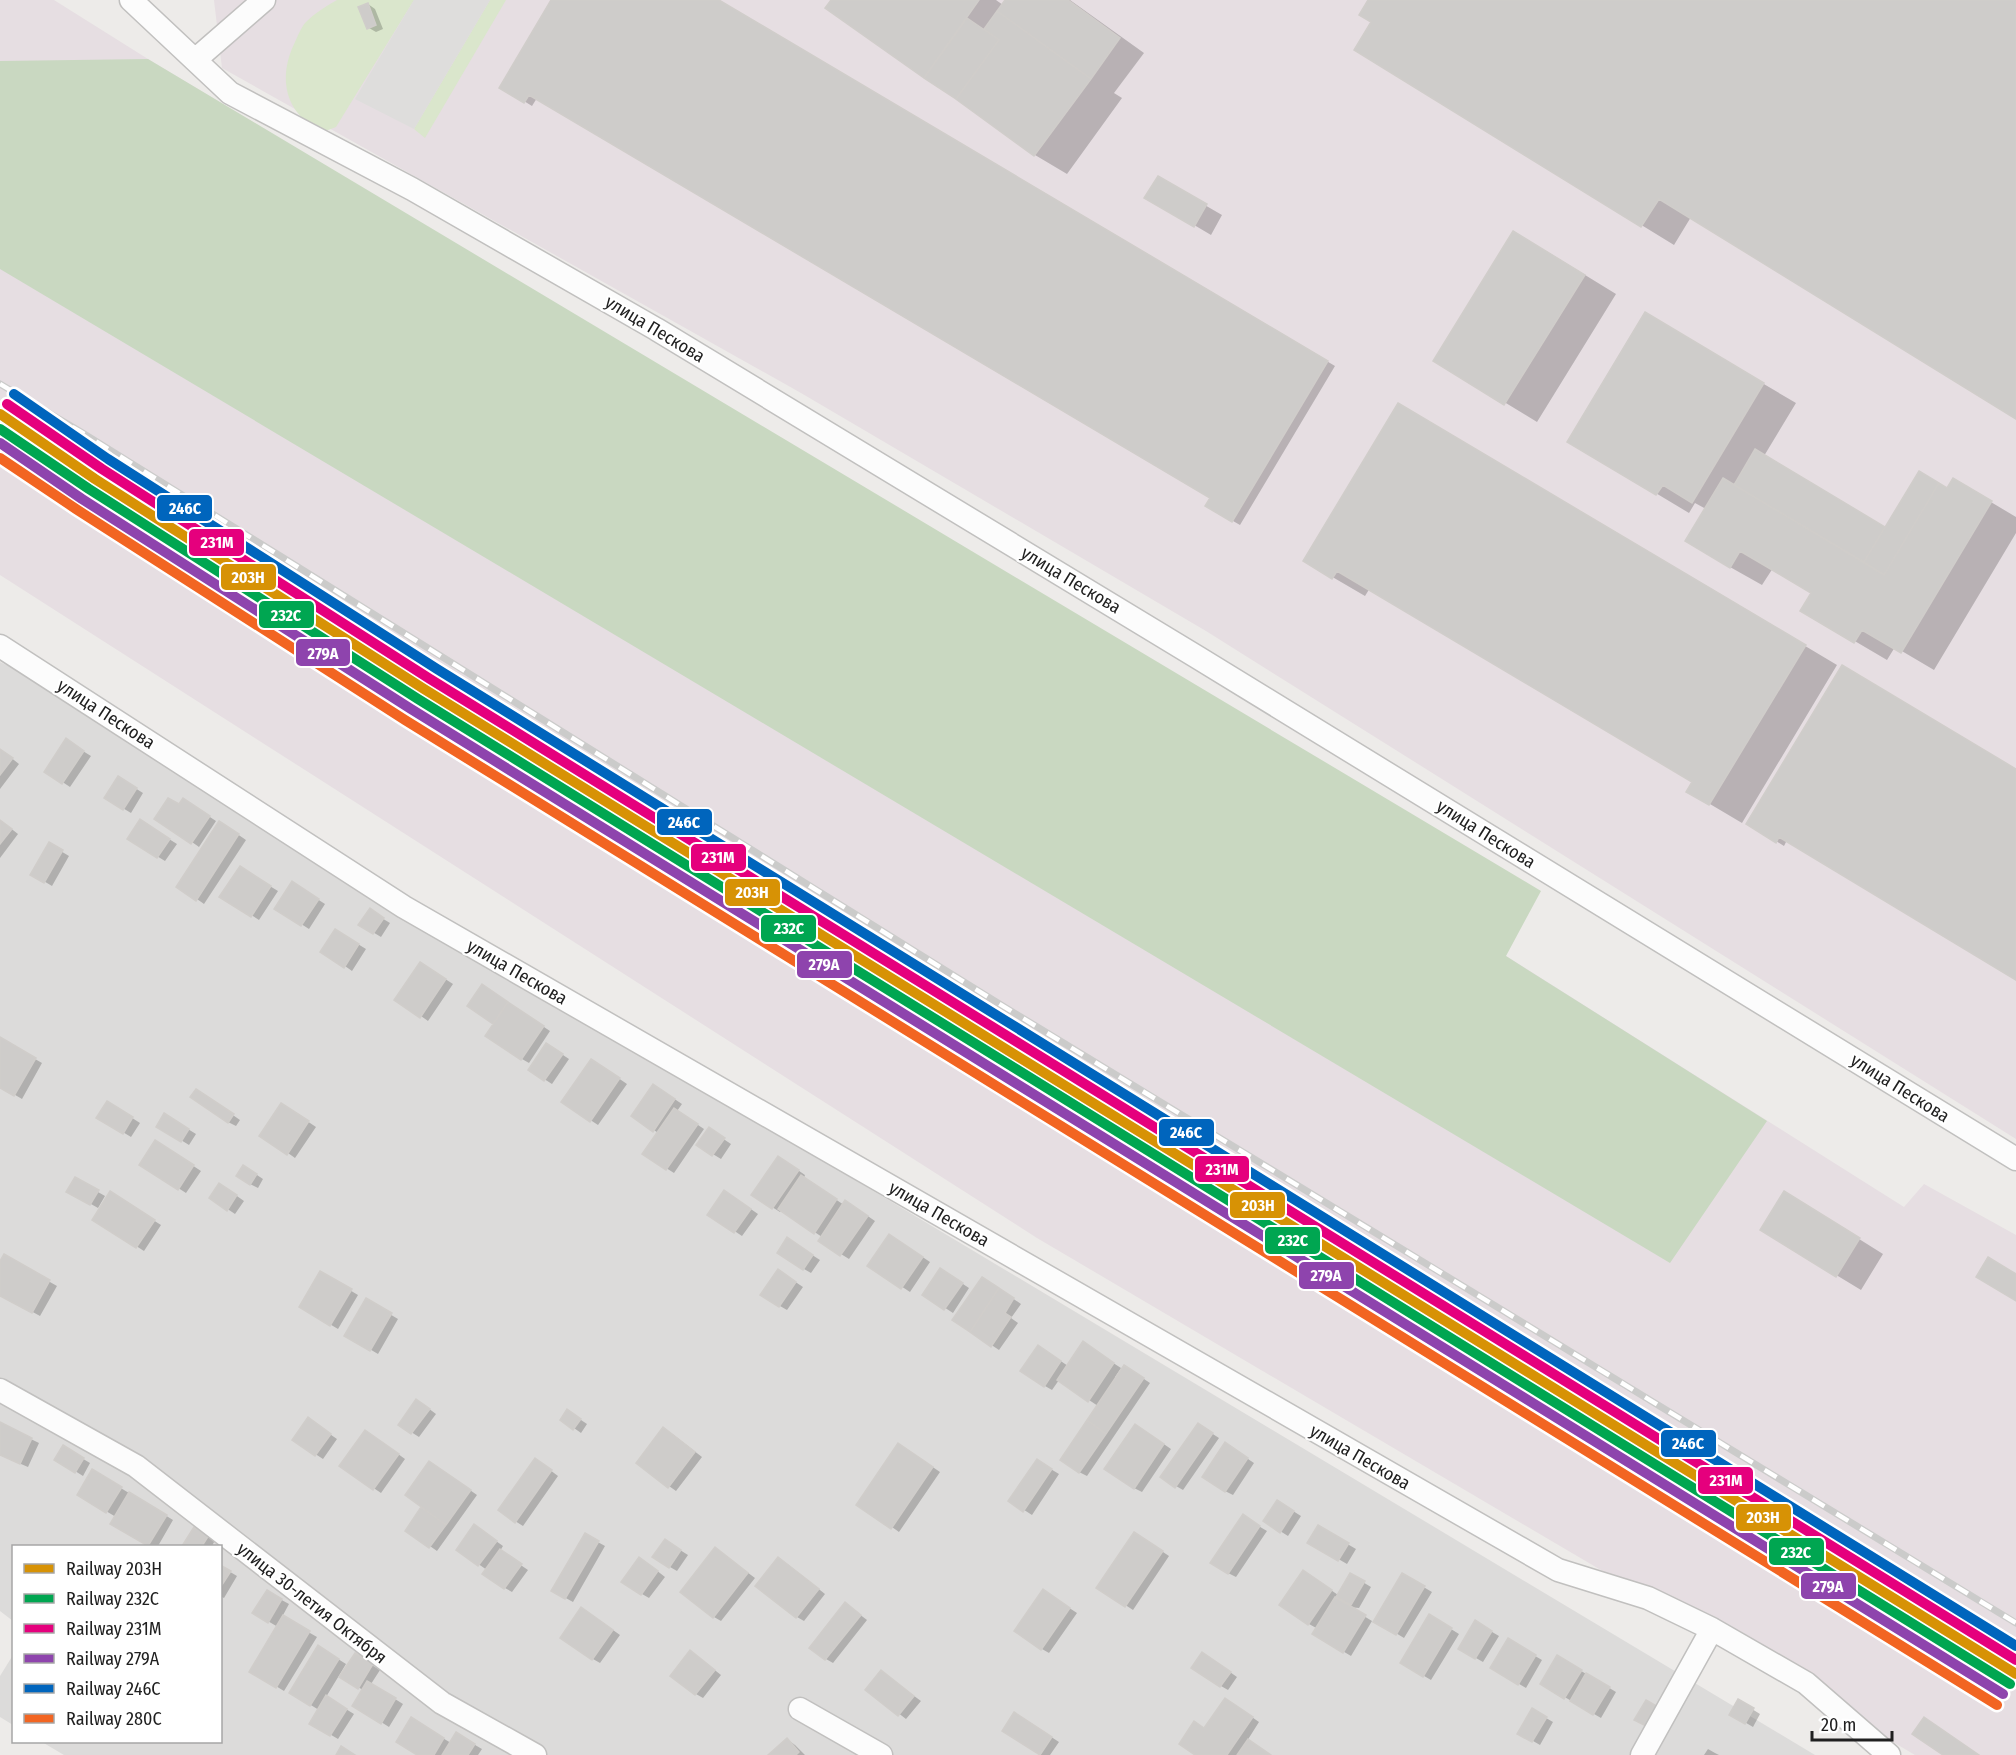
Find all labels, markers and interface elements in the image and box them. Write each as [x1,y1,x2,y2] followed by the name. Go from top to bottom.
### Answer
[601,291,709,367] street label: улица Пескова
[156,494,213,522] line badge: 246С
[168,499,202,518] text: 246С
[188,528,245,557] line badge: 231М
[200,533,234,552] text: 231М
[1017,542,1125,618] street label: улица Пескова
[220,563,277,591] line badge: 203Н
[230,568,265,587] text: 203Н
[258,600,315,629] line badge: 232C
[270,606,302,625] text: 232C
[295,638,351,667] line badge: 279А
[307,644,339,663] text: 279А
[53,674,159,754] street label: улица Пескова
[1433,795,1540,873] street label: улица Пескова
[656,808,713,836] line badge: 246С
[667,813,701,832] text: 246С
[690,843,747,872] line badge: 231М
[701,848,735,867] text: 231М
[724,878,781,907] line badge: 203Н
[734,883,769,902] text: 203Н
[760,914,817,943] line badge: 232C
[773,919,805,938] text: 232C
[463,934,571,1010] street label: улица Пескова
[796,950,853,979] line badge: 279А
[808,955,840,974] text: 279А
[1847,1049,1954,1127] street label: улица Пескова
[1158,1118,1215,1147] line badge: 246С
[1169,1123,1203,1142] text: 246С
[1194,1155,1250,1183] line badge: 231М
[1205,1160,1239,1179] text: 231М
[885,1176,993,1252] street label: улица Пескова
[1229,1191,1286,1219] line badge: 203Н
[1240,1196,1275,1215] text: 203Н
[1264,1226,1321,1255] line badge: 232C
[1277,1231,1309,1250] text: 232C
[1298,1261,1355,1290] line badge: 279А
[1310,1266,1342,1285] text: 279А
[1306,1419,1414,1495] street label: улица Пескова
[1660,1429,1717,1458] line badge: 246С
[1671,1434,1705,1453] text: 246С
[1697,1466,1754,1495] line badge: 231М
[1709,1471,1743,1490] text: 231М
[1735,1503,1792,1532] line badge: 203Н
[1745,1508,1780,1527] text: 203Н
[1768,1537,1825,1566] line badge: 232C
[233,1538,391,1668] street label: улица 30-летия Октября
[1780,1543,1812,1562] text: 232C
[12,1545,222,1743] legend
[66,1558,162,1580] text: Railway 203Н
[1800,1572,1857,1600] line badge: 279А
[1812,1577,1844,1596] text: 279А
[66,1588,159,1610] text: Railway 232C
[66,1618,162,1640] text: Railway 231М
[66,1648,160,1670] text: Railway 279А
[66,1678,160,1700] text: Railway 246С
[1812,1704,1892,1742] scale bar
[66,1708,162,1730] text: Railway 280С
[1821,1714,1856,1736] text: 20 m

